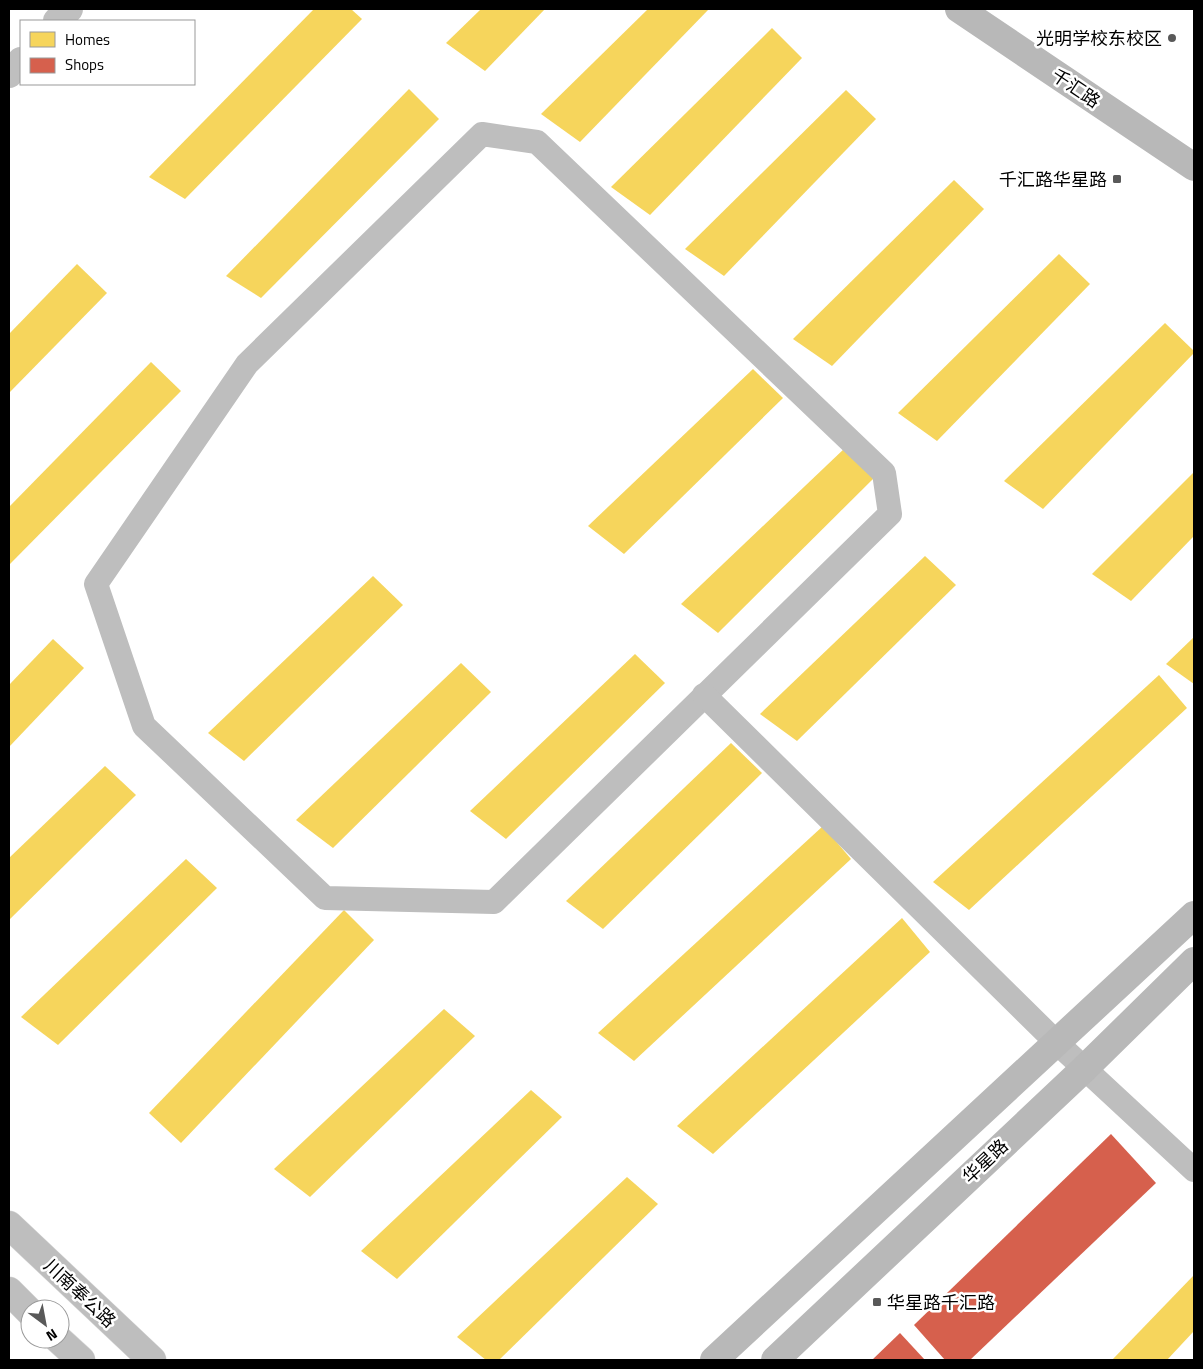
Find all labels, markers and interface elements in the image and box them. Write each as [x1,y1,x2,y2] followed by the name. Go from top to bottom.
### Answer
[20,20,195,85] legend
[1036,25,1162,52] place label: 光明学校东校区
[65,28,110,51] text: Homes
[1166,32,1178,44] marker: 光明学校东校区
[65,53,104,76] text: Shops
[1046,62,1106,114] street label: 千汇路
[999,166,1107,193] place label: 千汇路华星路
[1111,173,1123,185] marker: 千汇路华星路
[956,1133,1014,1189] street label: 华星路
[38,1252,122,1334] street label: 川南奉公路
[887,1289,995,1316] place label: 华星路千汇路
[871,1296,883,1308] marker: 华星路千汇路
[20,1299,70,1349] north arrow
[42,1324,62,1347] text: N

